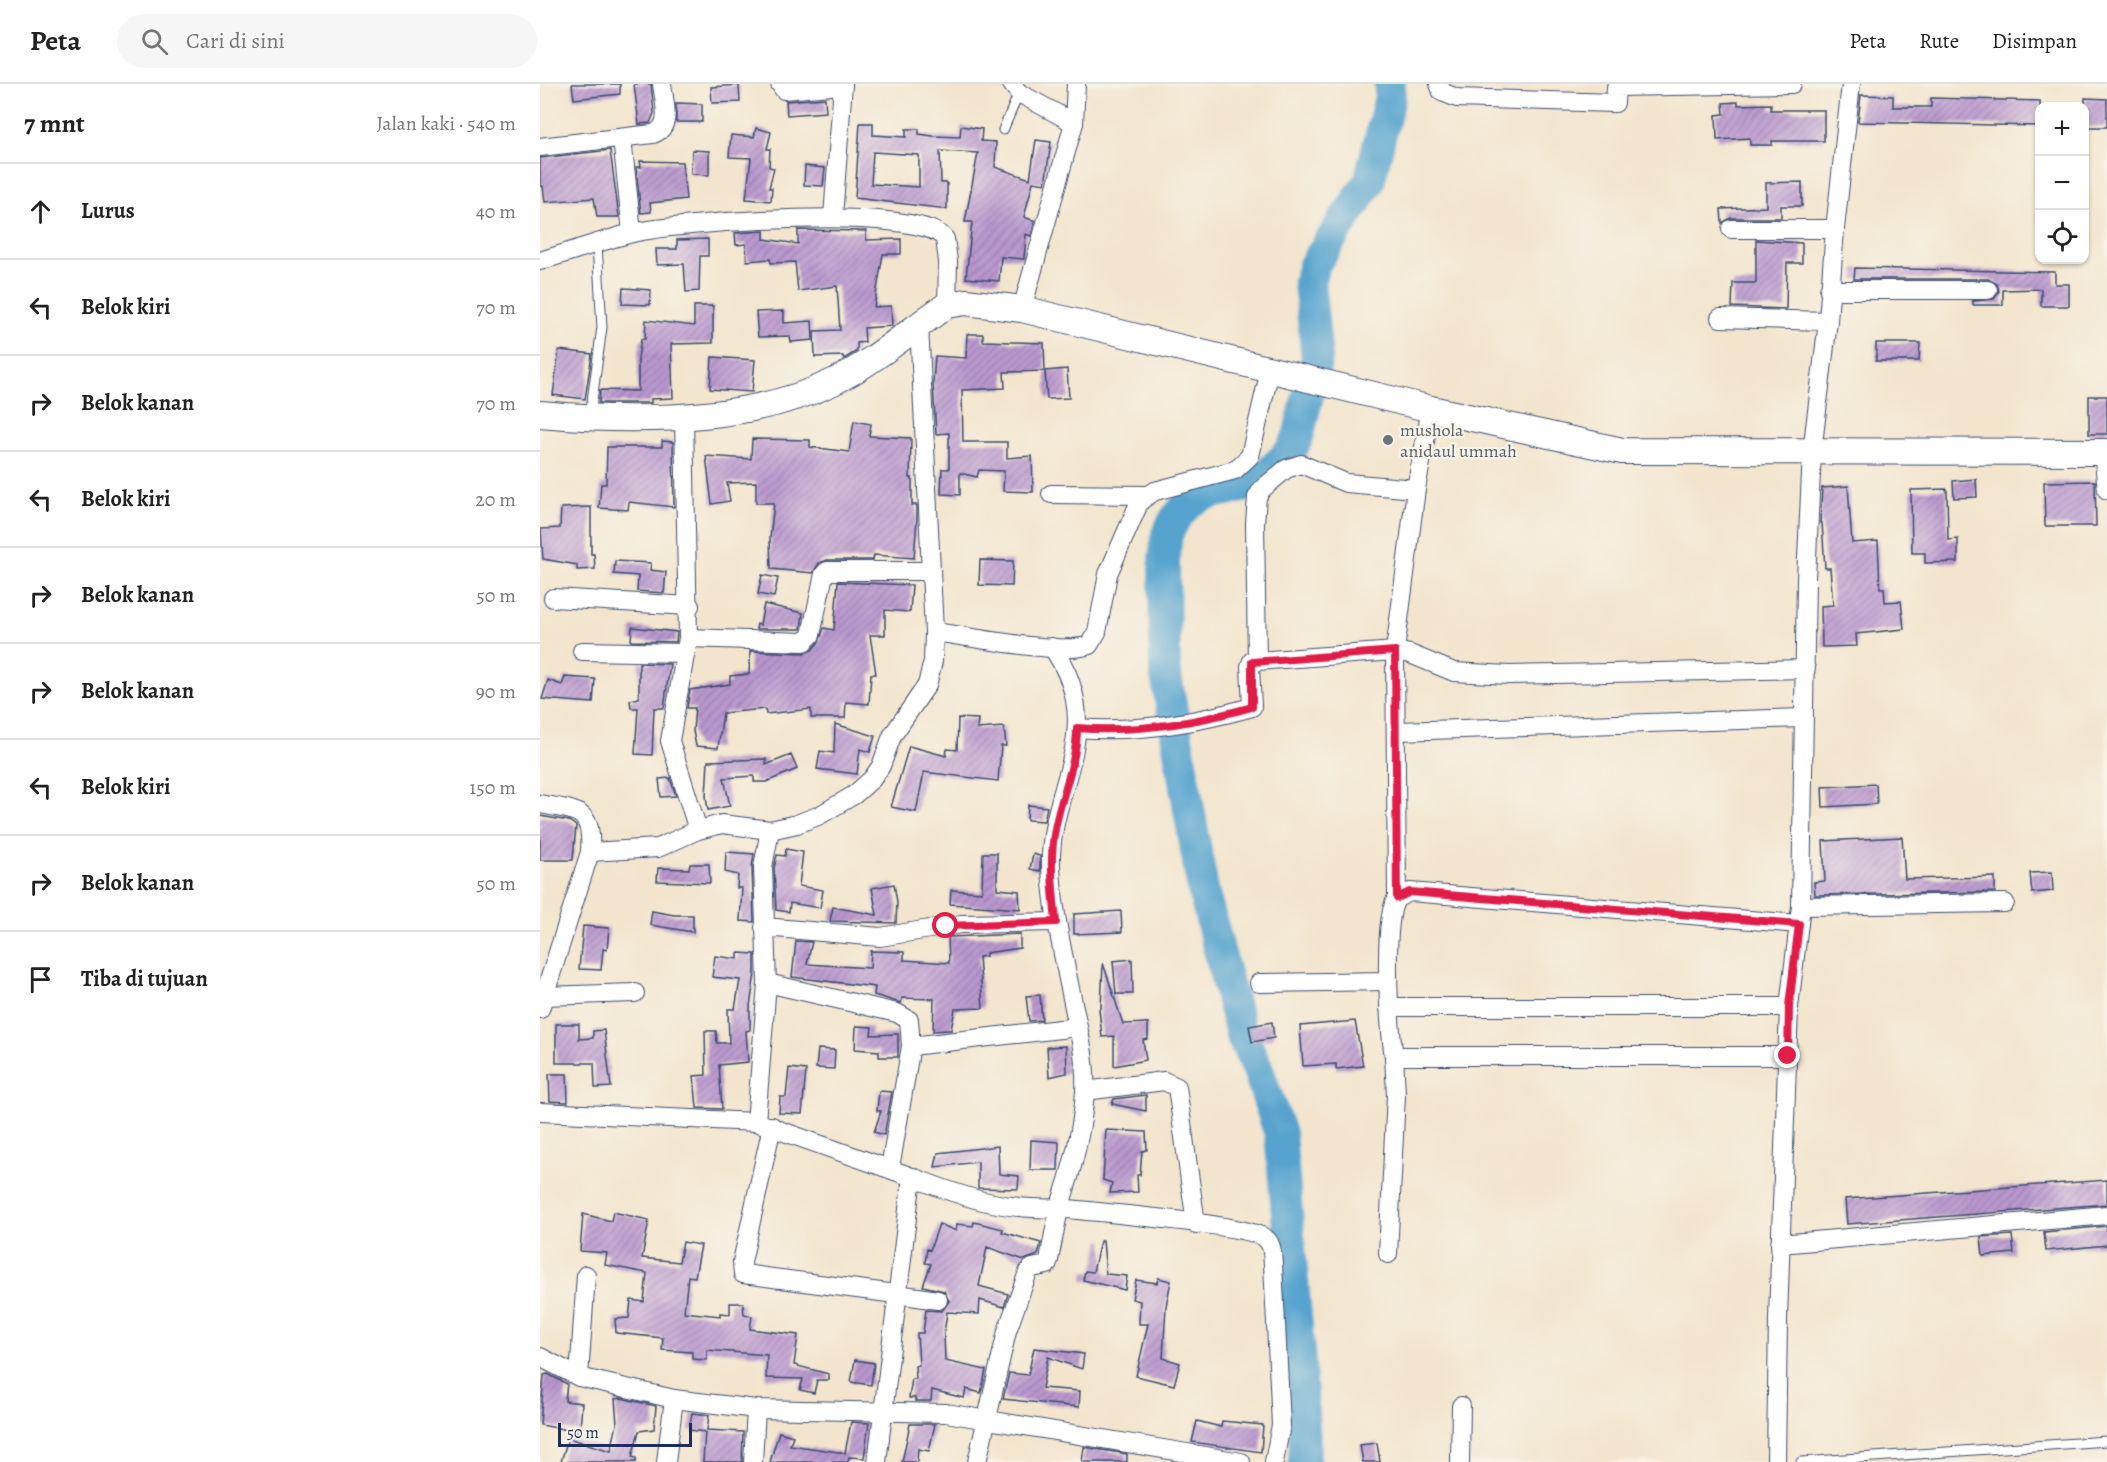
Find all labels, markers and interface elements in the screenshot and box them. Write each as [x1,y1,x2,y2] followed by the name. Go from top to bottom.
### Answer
[117,14,537,68] search box
[30,22,81,60] text: Peta
[138,25,171,58] icon: search
[186,26,285,56] text: Cari di sini
[1849,27,1886,55] text: Peta
[1919,27,1959,55] text: Rute
[1992,27,2077,55] text: Disimpan
[2035,102,2089,264] map controls
[2035,102,2089,156] button: +
[24,106,85,141] text: 7 mnt
[376,110,516,137] text: Jalan kaki · 540 m
[2035,156,2089,210] button: −
[24,195,57,228] icon: ahead
[81,196,135,226] text: Lurus
[476,198,516,225] text: 40 m
[2035,210,2089,264] button: locate
[24,291,57,324] icon: left
[81,292,170,322] text: Belok kiri
[476,294,516,321] text: 70 m
[24,387,57,420] icon: right
[81,388,194,418] text: Belok kanan
[476,390,516,417] text: 70 m
[1400,418,1517,463] place label: mushola anidaul ummah
[1381,433,1395,447] marker: mushola anidaul ummah
[24,483,57,516] icon: left
[81,484,170,514] text: Belok kiri
[475,486,516,513] text: 20 m
[24,579,57,612] icon: right
[81,580,194,610] text: Belok kanan
[476,582,516,609] text: 50 m
[24,675,57,708] icon: right
[81,676,194,706] text: Belok kanan
[476,678,516,705] text: 90 m
[24,771,57,804] icon: left
[81,772,170,802] text: Belok kiri
[469,774,516,801] text: 150 m
[24,867,57,900] icon: right
[81,868,194,898] text: Belok kanan
[476,870,516,897] text: 50 m
[932,912,958,938] route start
[24,963,57,996] icon: arrive
[81,964,208,994] text: Tiba di tujuan
[1774,1042,1800,1068] route end
[558,1420,692,1448] scale bar
[567,1422,599,1444] text: 50 m

